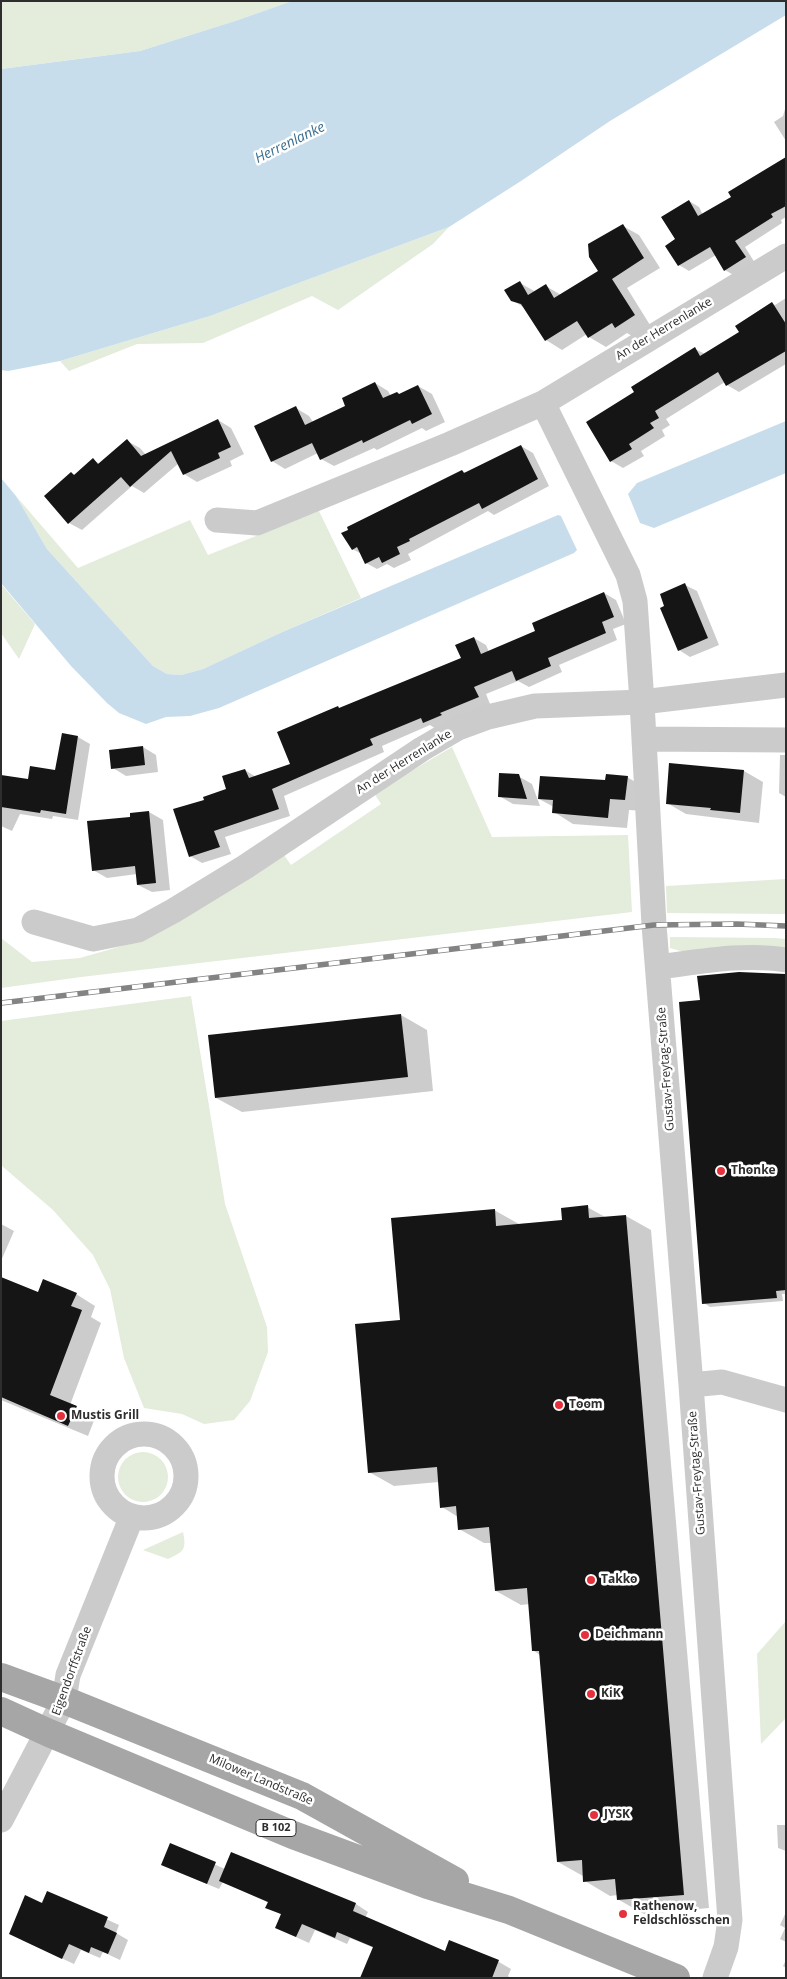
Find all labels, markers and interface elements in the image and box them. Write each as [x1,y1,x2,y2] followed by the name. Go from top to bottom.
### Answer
[252,119,328,167] water label: Herrenlanke
[613,295,715,363] street label: An der Herrenlanke
[354,727,454,797] street label: An der Herrenlanke
[654,1006,678,1132] street label: Gustav-Freytag-Straße
[731,1164,776,1178] place label: Thonke
[715,1165,727,1177] marker: Thonke
[569,1398,603,1412] place label: Toom
[553,1399,565,1411] marker: Toom
[71,1409,139,1423] place label: Mustis Grill
[55,1410,67,1422] marker: Mustis Grill
[685,1410,709,1536] street label: Gustav-Freytag-Straße
[601,1573,638,1587] place label: Takko
[585,1574,597,1586] marker: Takko
[49,1625,95,1717] street label: Eigendorffstraße
[595,1628,663,1642] place label: Deichmann
[579,1629,591,1641] marker: Deichmann
[601,1687,621,1701] place label: KiK
[585,1688,597,1700] marker: KiK
[207,1752,315,1808] street label: Milower Landstraße
[604,1808,630,1822] place label: JYSK
[588,1809,600,1821] marker: JYSK
[256,1820,296,1836] road number: B 102
[633,1900,730,1928] place label: Rathenow, Feldschlösschen
[617,1908,629,1920] marker: Rathenow, Feldschlösschen

